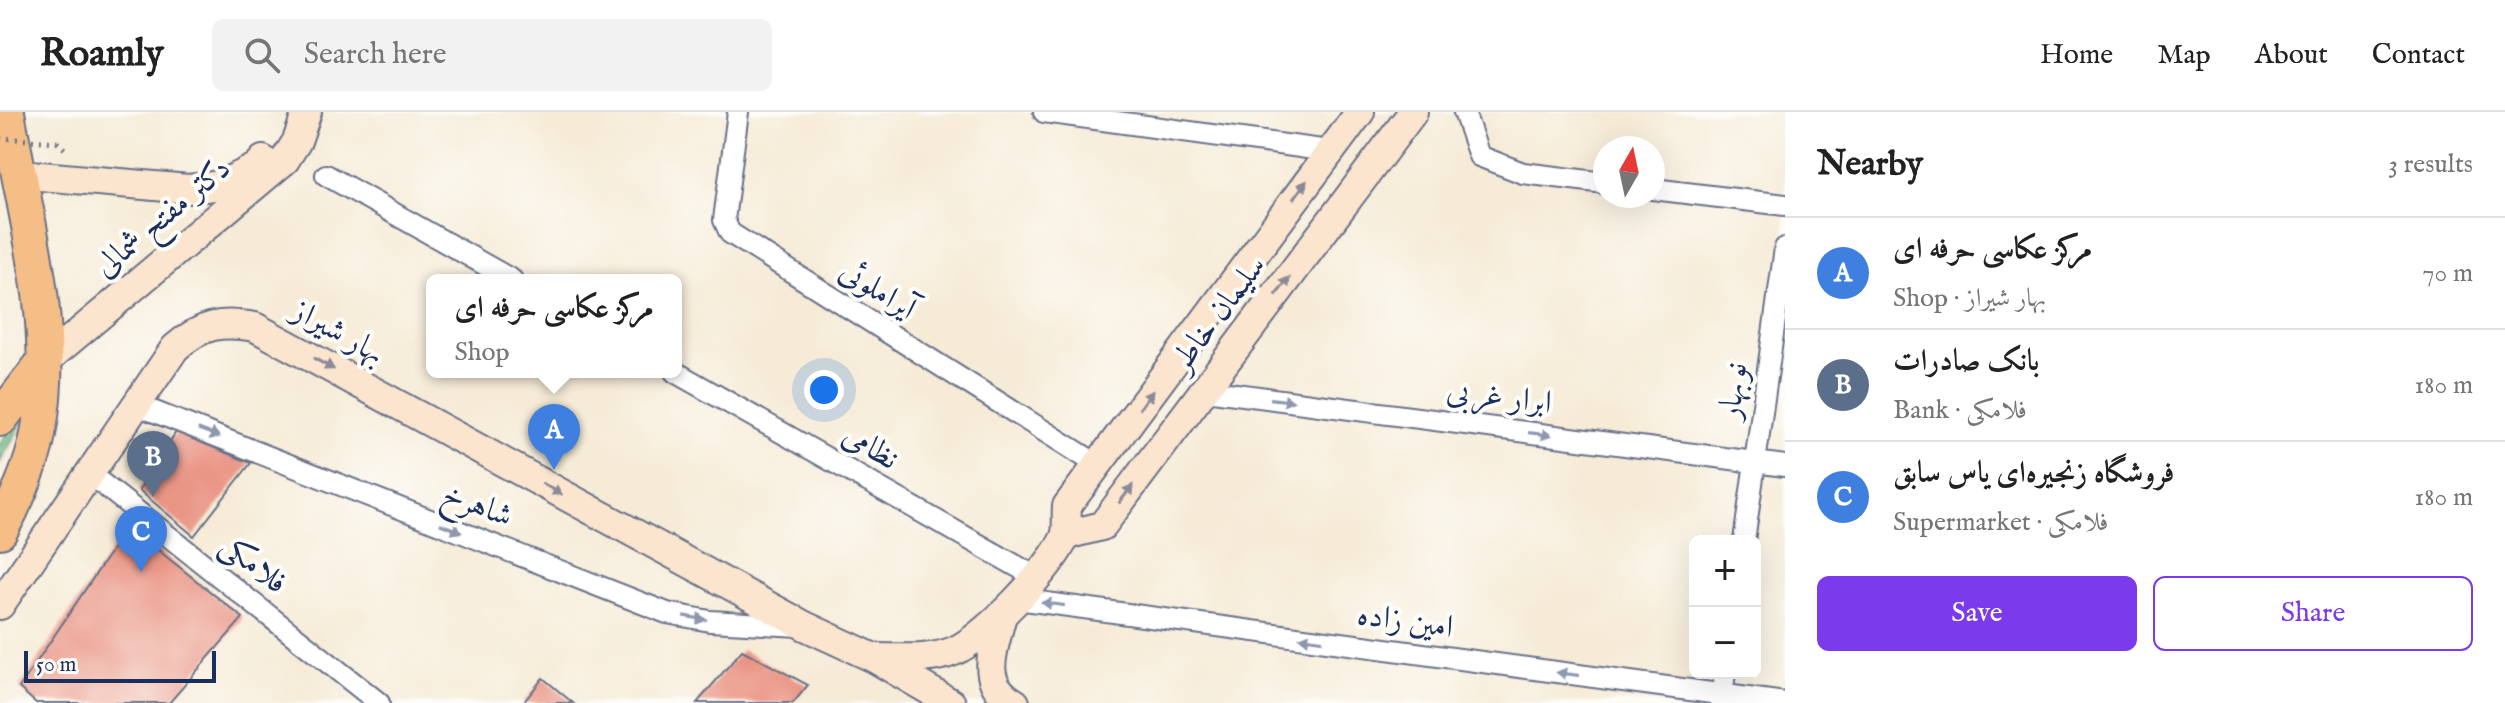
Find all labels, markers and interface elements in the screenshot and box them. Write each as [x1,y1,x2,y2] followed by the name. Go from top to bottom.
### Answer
[212,19,772,91] search box
[40,31,164,79] text: Roamly
[240,33,284,77] icon: search
[304,36,447,74] text: Search here
[2040,38,2113,73] text: Home
[2157,38,2211,73] text: Map
[2255,38,2328,73] text: About
[2372,38,2465,73] text: Contact
[1593,136,1665,208] north arrow
[1817,143,1923,186] text: Nearby
[2388,148,2473,181] text: 3 results
[86,149,243,291] street label: دکتر مفتح شمالی
[1292,180,1307,201] one-way arrow
[1893,231,2092,269] text: مرکز عکاسی حرفه ای
[1160,248,1276,383] street label: سلیمان خاطر
[831,251,926,332] street label: آیراملوئی
[1834,257,1852,290] text: A
[2422,257,2473,290] text: 70 m
[426,274,682,378] popup
[1274,276,1290,296] one-way arrow
[1893,282,2046,315] text: Shop · بهار شیراز
[282,289,391,375] street label: بهار شیراز
[454,290,654,328] text: مرکز عکاسی حرفه ای
[454,336,510,369] text: Shop
[1893,343,2039,381] text: بانک صادرات
[312,357,335,371] one-way arrow
[1709,360,1758,425] street label: نوبهار
[1834,369,1852,402] text: B
[2415,369,2473,402] text: 180 m
[804,370,844,410] your location
[1444,371,1554,425] street label: ابرار غربی
[1138,389,1153,410] one-way arrow
[1270,394,1295,407] one-way arrow
[1893,394,2027,427] text: Bank · فلامکی
[528,404,580,470] pin: A
[834,416,906,480] street label: نظامی
[197,427,221,440] one-way arrow
[1528,428,1553,441] one-way arrow
[127,431,179,497] pin: B
[1893,455,2174,493] text: فروشگاه زنجیره‌ای یاس سابق
[434,474,518,543] street label: شاهرخ
[541,481,563,495] one-way arrow
[1834,481,1852,514] text: C
[2415,481,2473,514] text: 180 m
[1118,484,1134,504] one-way arrow
[115,506,167,572] pin: C
[1893,506,2109,539] text: Supermarket · فلامکی
[439,522,463,535] one-way arrow
[211,526,295,604] street label: فلامکی
[1689,535,1761,679] map controls
[1689,535,1761,607] button: +
[1817,576,2137,651] button: Save
[2153,576,2473,651] button: Share
[1354,595,1456,649] street label: امین زاده
[1040,597,1065,610] one-way arrow
[1689,607,1761,679] button: −
[683,613,708,625] one-way arrow
[1298,632,1323,645] one-way arrow
[24,647,216,683] scale bar
[36,651,77,679] text: 50 m
[1556,667,1581,680] one-way arrow

